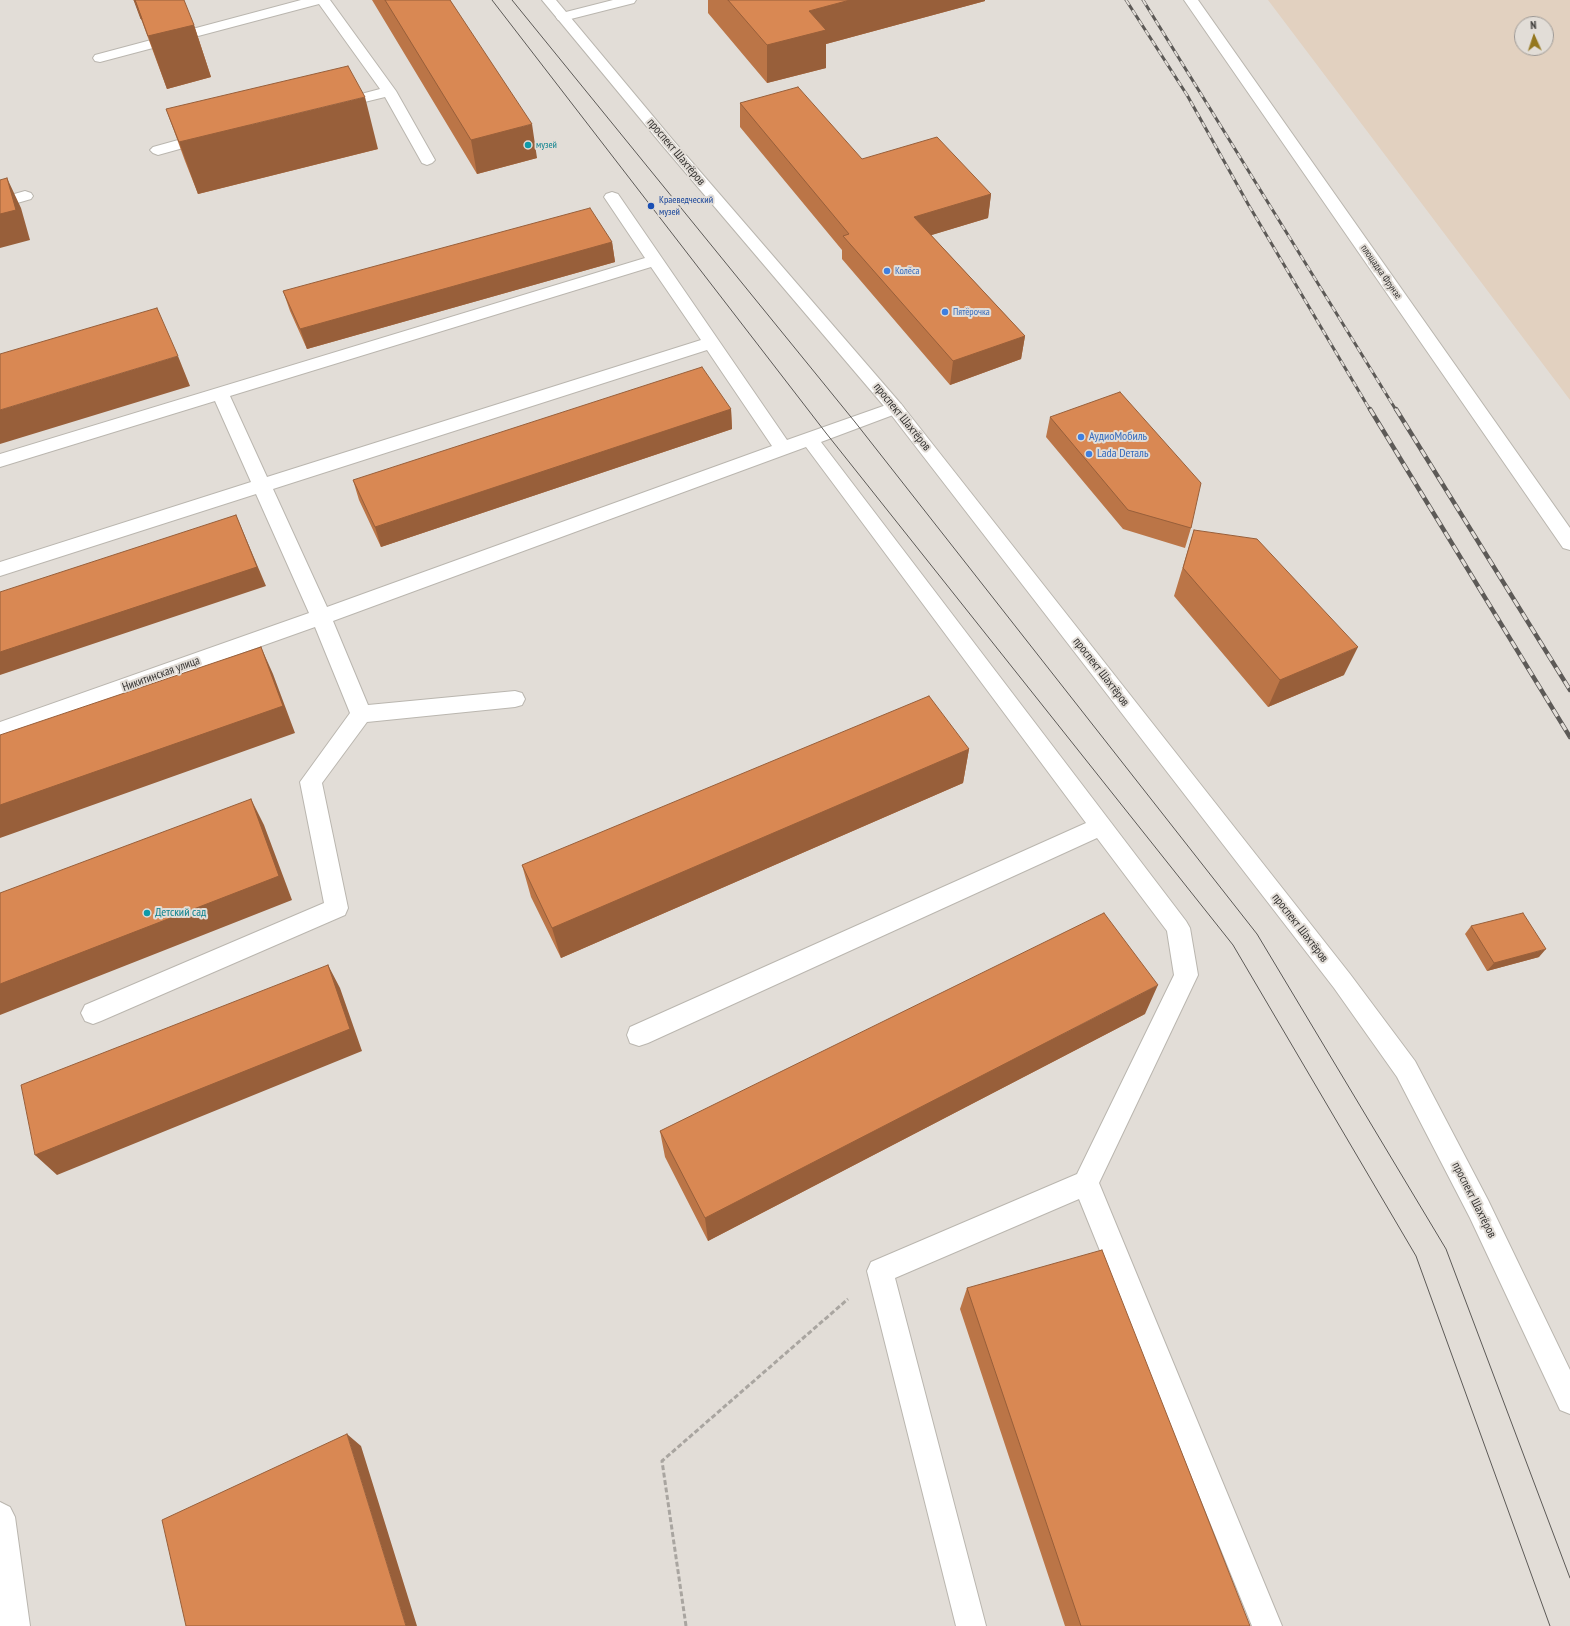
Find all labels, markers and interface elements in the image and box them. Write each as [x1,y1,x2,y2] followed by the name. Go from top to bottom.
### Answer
[1514,16,1554,56] north arrow
[1530,18,1537,32] text: N
[644,116,708,188] street label: проспект Шахтёров
[536,139,557,151] place label: музей
[523,140,533,150] marker: музей
[659,194,713,218] place label: Краеведческий музей
[646,201,656,211] marker: Краеведческий музей
[1358,243,1404,301] street label: площадка Фрунзе
[895,265,919,277] place label: Колёса
[882,266,892,276] marker: Колёса
[953,306,990,318] place label: Пятёрочка
[940,307,950,317] marker: Пятёрочка
[870,380,934,454] street label: проспект Шахтёров
[1089,430,1147,444] place label: АудиоМобиль
[1076,432,1086,442] marker: АудиоМобиль
[1097,447,1148,461] place label: Lada Dеталь
[1084,449,1094,459] marker: Lada Dеталь
[1070,635,1132,709] street label: проспект Шахтёров
[120,653,202,695] street label: Никитинская улица
[1269,891,1331,965] street label: проспект Шахтёров
[155,906,206,920] place label: Детский сад
[142,908,152,918] marker: Детский сад
[1449,1160,1499,1240] street label: проспект Шахтёров

